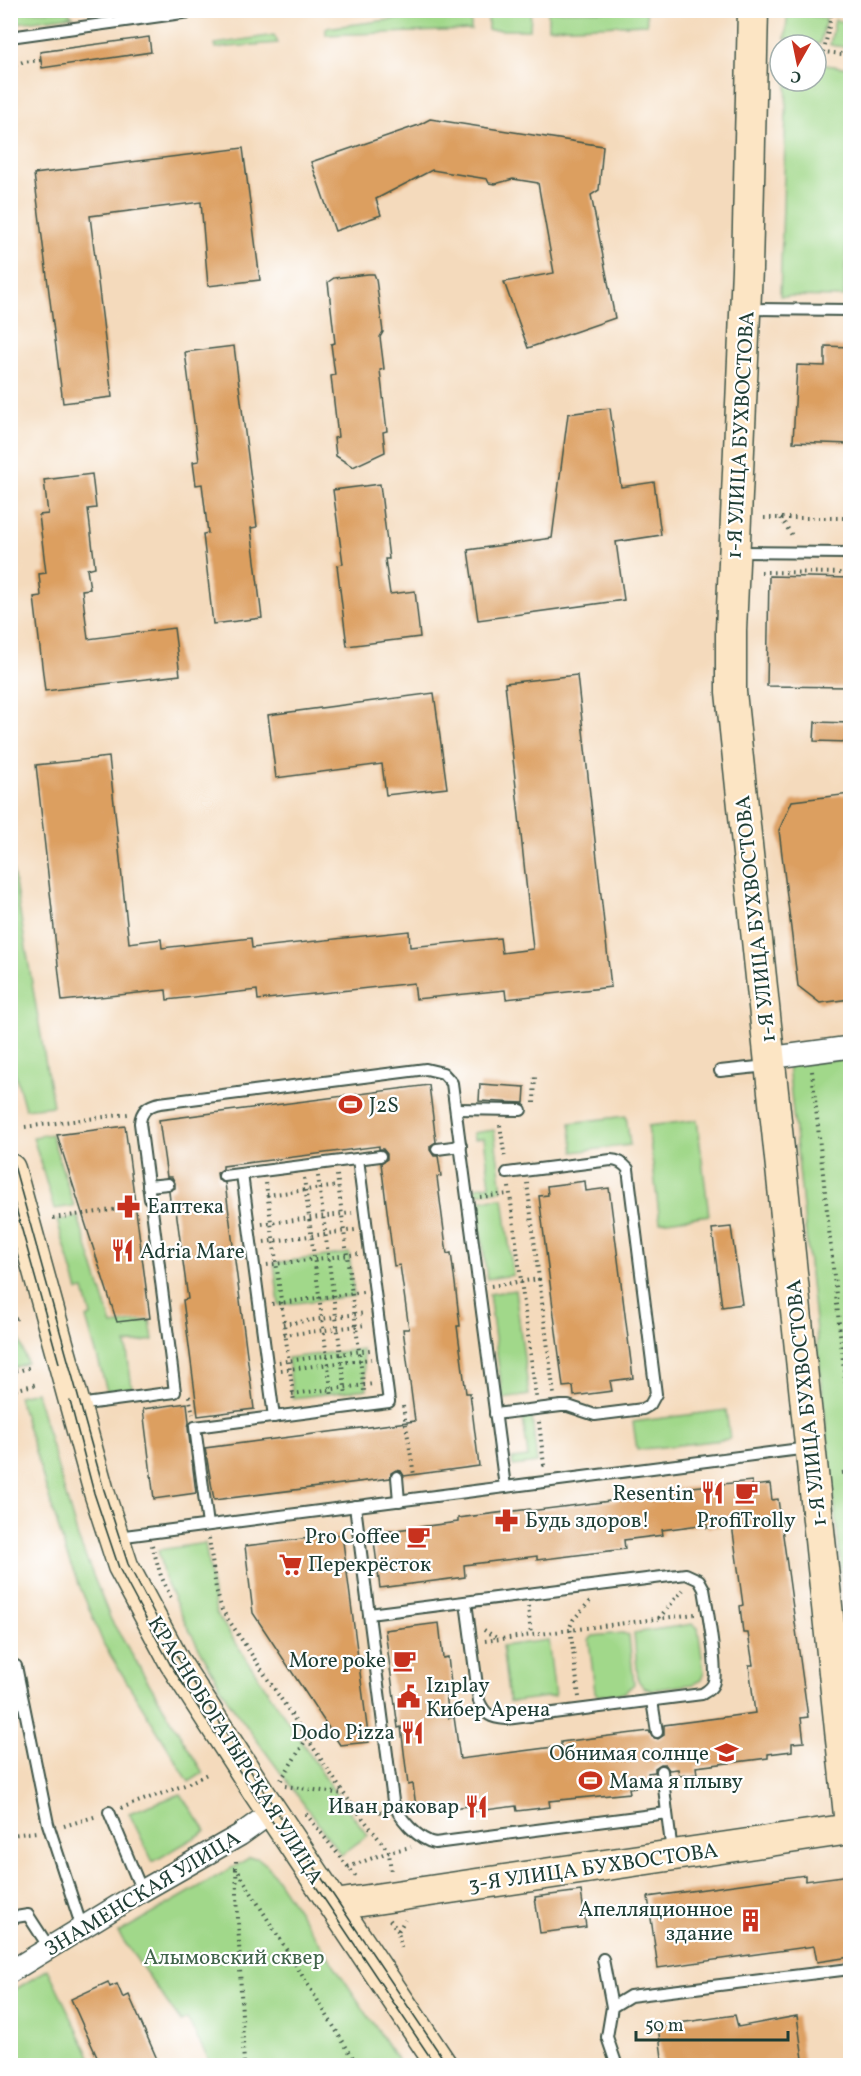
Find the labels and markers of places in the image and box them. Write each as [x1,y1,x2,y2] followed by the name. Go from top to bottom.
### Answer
[338,1092,364,1118] sports icon: J2S
[369,1092,399,1121] place label: J2S
[116,1193,142,1219] pharmacy icon: Еаптека
[147,1193,224,1222] place label: Еаптека
[109,1238,135,1264] restaurant icon: Adria Mare
[140,1238,245,1267] place label: Adria Mare
[733,1479,759,1505] cafe icon: ProfiTrolly
[612,1480,694,1509] place label: Resentin
[699,1480,725,1506] restaurant icon: Resentin
[494,1507,520,1533] pharmacy icon: Будь здоров!
[525,1507,650,1536] place label: Будь здоров!
[697,1507,796,1536] place label: ProfiTrolly
[305,1523,400,1552] place label: Pro Coffee
[405,1523,431,1549] cafe icon: Pro Coffee
[277,1551,303,1577] supermarket icon: Перекрёсток
[308,1551,431,1580] place label: Перекрёсток
[289,1647,386,1676] place label: More poke
[391,1647,417,1673] cafe icon: More poke
[426,1672,550,1725] place label: Izıplay Кибер Арена
[395,1684,421,1710] public building icon: Izıplay Кибер Арена
[291,1719,395,1748] place label: Dodo Pizza
[400,1719,426,1745] restaurant icon: Dodo Pizza
[549,1740,709,1769] place label: Обнимая солнце
[714,1740,740,1766] school or university icon: Обнимая солнце
[578,1768,604,1794] sports icon: Мама я плыву
[609,1768,744,1797] place label: Мама я плыву
[328,1793,459,1822] place label: Иван раковар
[464,1793,490,1819] restaurant icon: Иван раковар
[578,1896,733,1949] place label: Апелляционное здание
[738,1908,764,1934] building icon: Апелляционное здание

